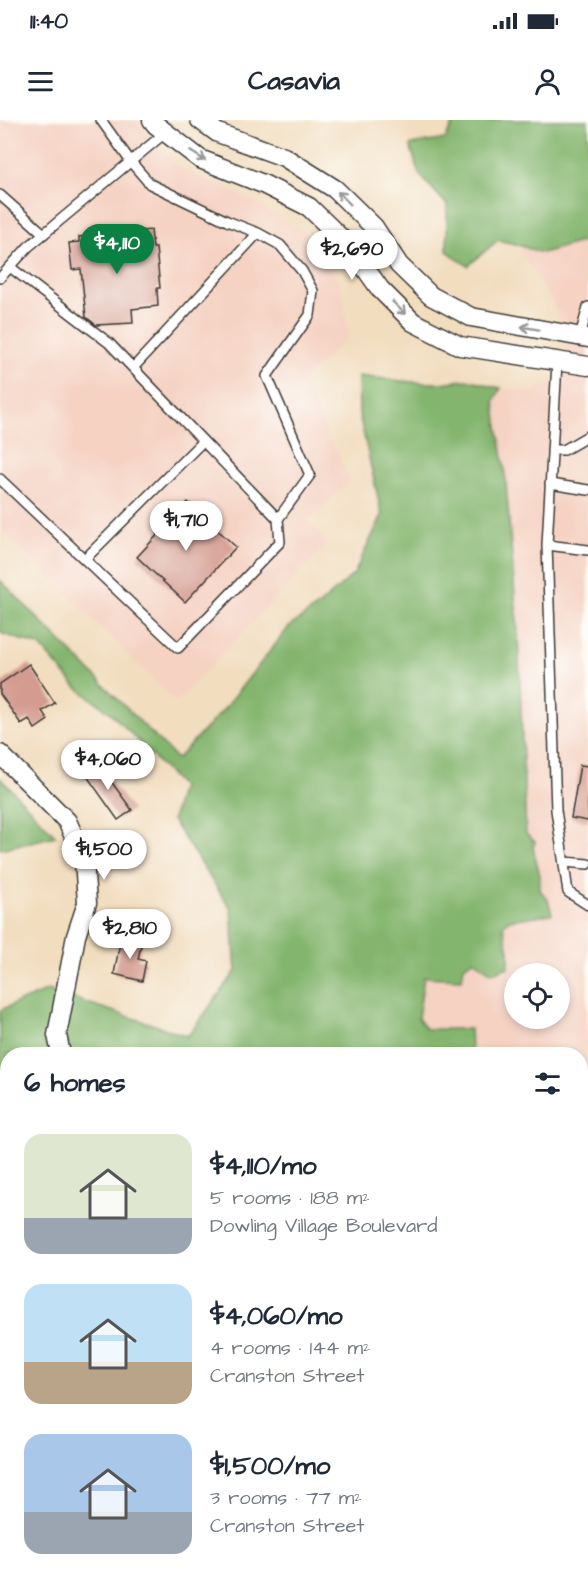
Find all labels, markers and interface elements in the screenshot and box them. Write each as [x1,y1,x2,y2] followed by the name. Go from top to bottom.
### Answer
[30,6,68,37] text: 11:40
[248,62,340,100] text: Casavia
[24,65,57,98] icon: menu
[531,65,564,98] icon: person
[189,151,206,163] one-way arrow
[337,191,352,205] one-way arrow
[68,224,166,275] pin: $4,110
[94,229,140,257] text: $4,110
[303,230,401,281] pin: $2,690
[321,235,383,263] text: $2,690
[391,300,406,315] one-way arrow
[521,322,541,333] one-way arrow
[137,501,235,552] pin: $1,710
[164,506,208,534] text: $1,710
[59,740,157,791] pin: $4,060
[75,745,141,773] text: $4,060
[55,830,153,881] pin: $1,500
[76,835,132,863] text: $1,500
[81,909,179,960] pin: $2,810
[103,914,157,942] text: $2,810
[504,963,570,1029] map controls
[504,963,570,1029] button: locate
[24,1065,126,1101] text: 6 homes
[531,1067,564,1100] icon: filters
[210,1148,317,1184] text: $4,110/mo
[72,1158,144,1230] icon: home
[210,1184,370,1212] text: 5 rooms · 188 m²
[210,1212,437,1240] text: Dowling Village Boulevard
[210,1298,343,1334] text: $4,060/mo
[72,1308,144,1380] icon: home
[210,1334,370,1362] text: 4 rooms · 144 m²
[210,1362,364,1390] text: Cranston Street
[210,1448,330,1484] text: $1,500/mo
[72,1458,144,1530] icon: home
[210,1484,362,1512] text: 3 rooms · 77 m²
[210,1512,364,1540] text: Cranston Street

